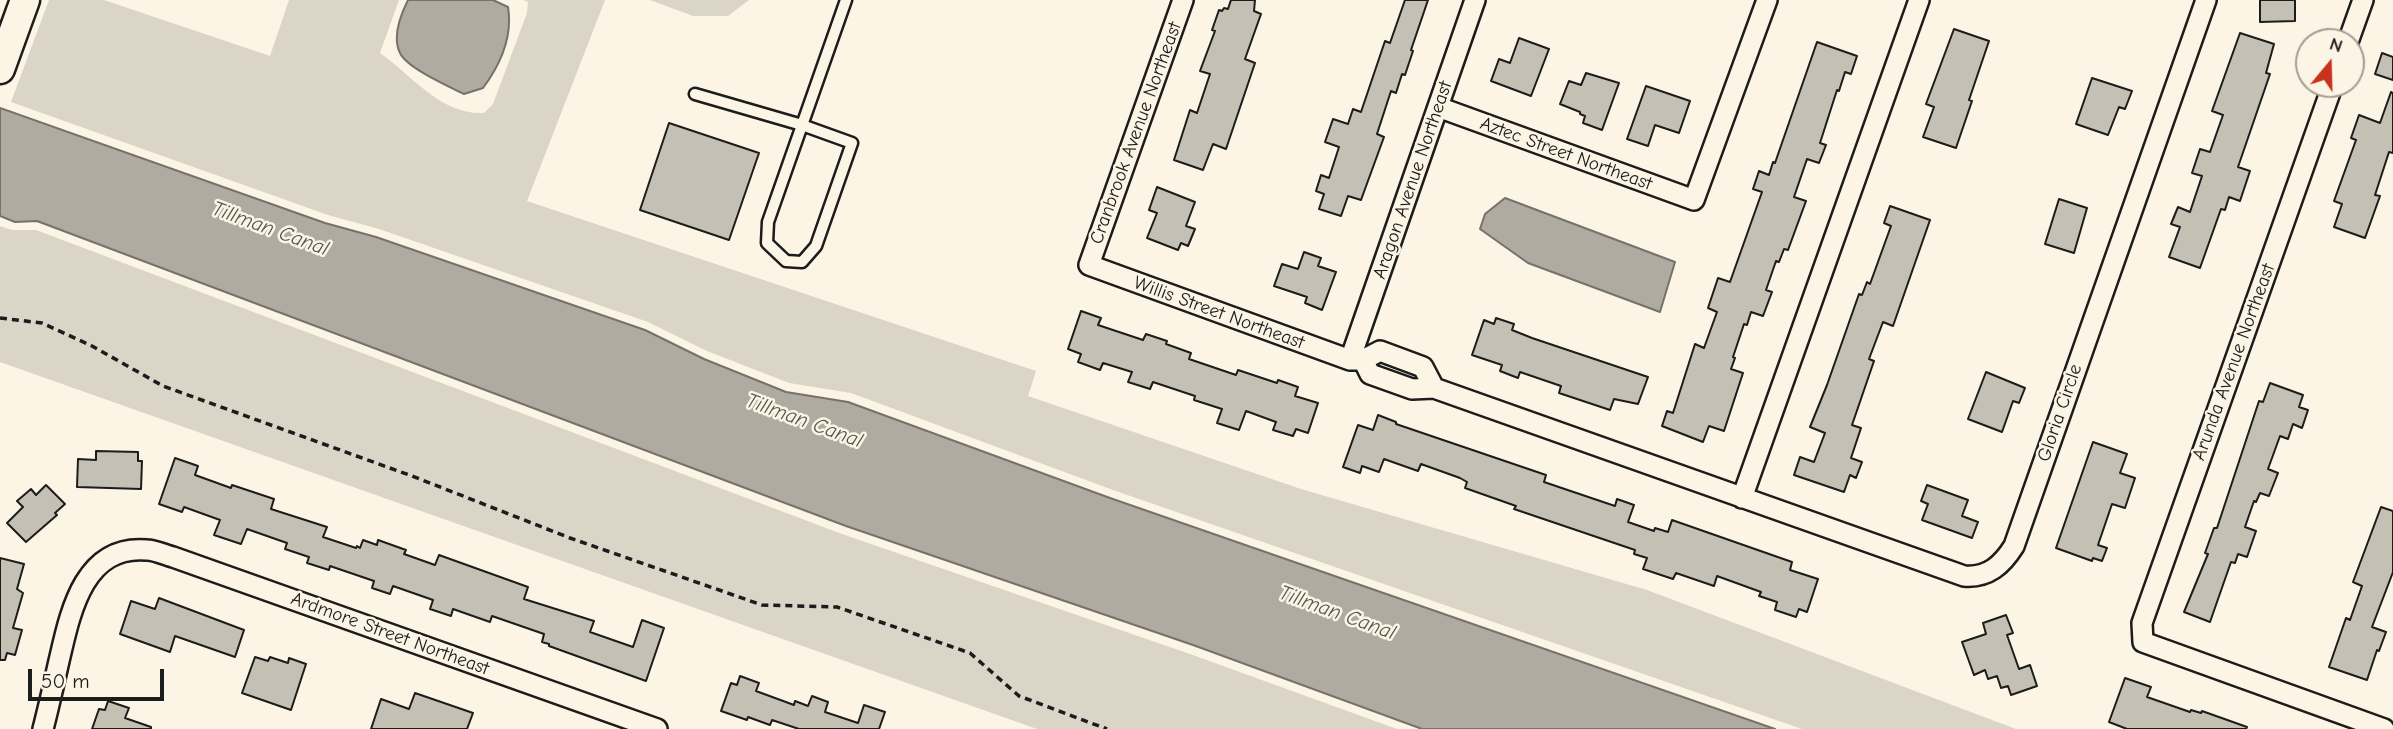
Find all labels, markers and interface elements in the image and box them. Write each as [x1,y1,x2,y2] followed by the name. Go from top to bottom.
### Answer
[1085,19,1187,247] street label: Cranbrook Avenue Northeast
[2295,28,2365,98] north arrow
[2327,33,2346,57] text: N
[1368,78,1458,282] street label: Aragon Avenue Northeast
[1477,112,1655,196] street label: Aztec Street Northeast
[208,196,332,262] water label: Tillman Canal
[2188,261,2280,463] street label: Arunda Avenue Northeast
[1131,272,1307,354] street label: Willis Street Northeast
[2033,361,2087,465] street label: Gloria Circle
[742,388,866,454] water label: Tillman Canal
[1275,580,1399,646] water label: Tillman Canal
[288,588,492,680] street label: Ardmore Street Northeast
[32,656,168,700] scale bar
[41,669,90,693] text: 50 m

